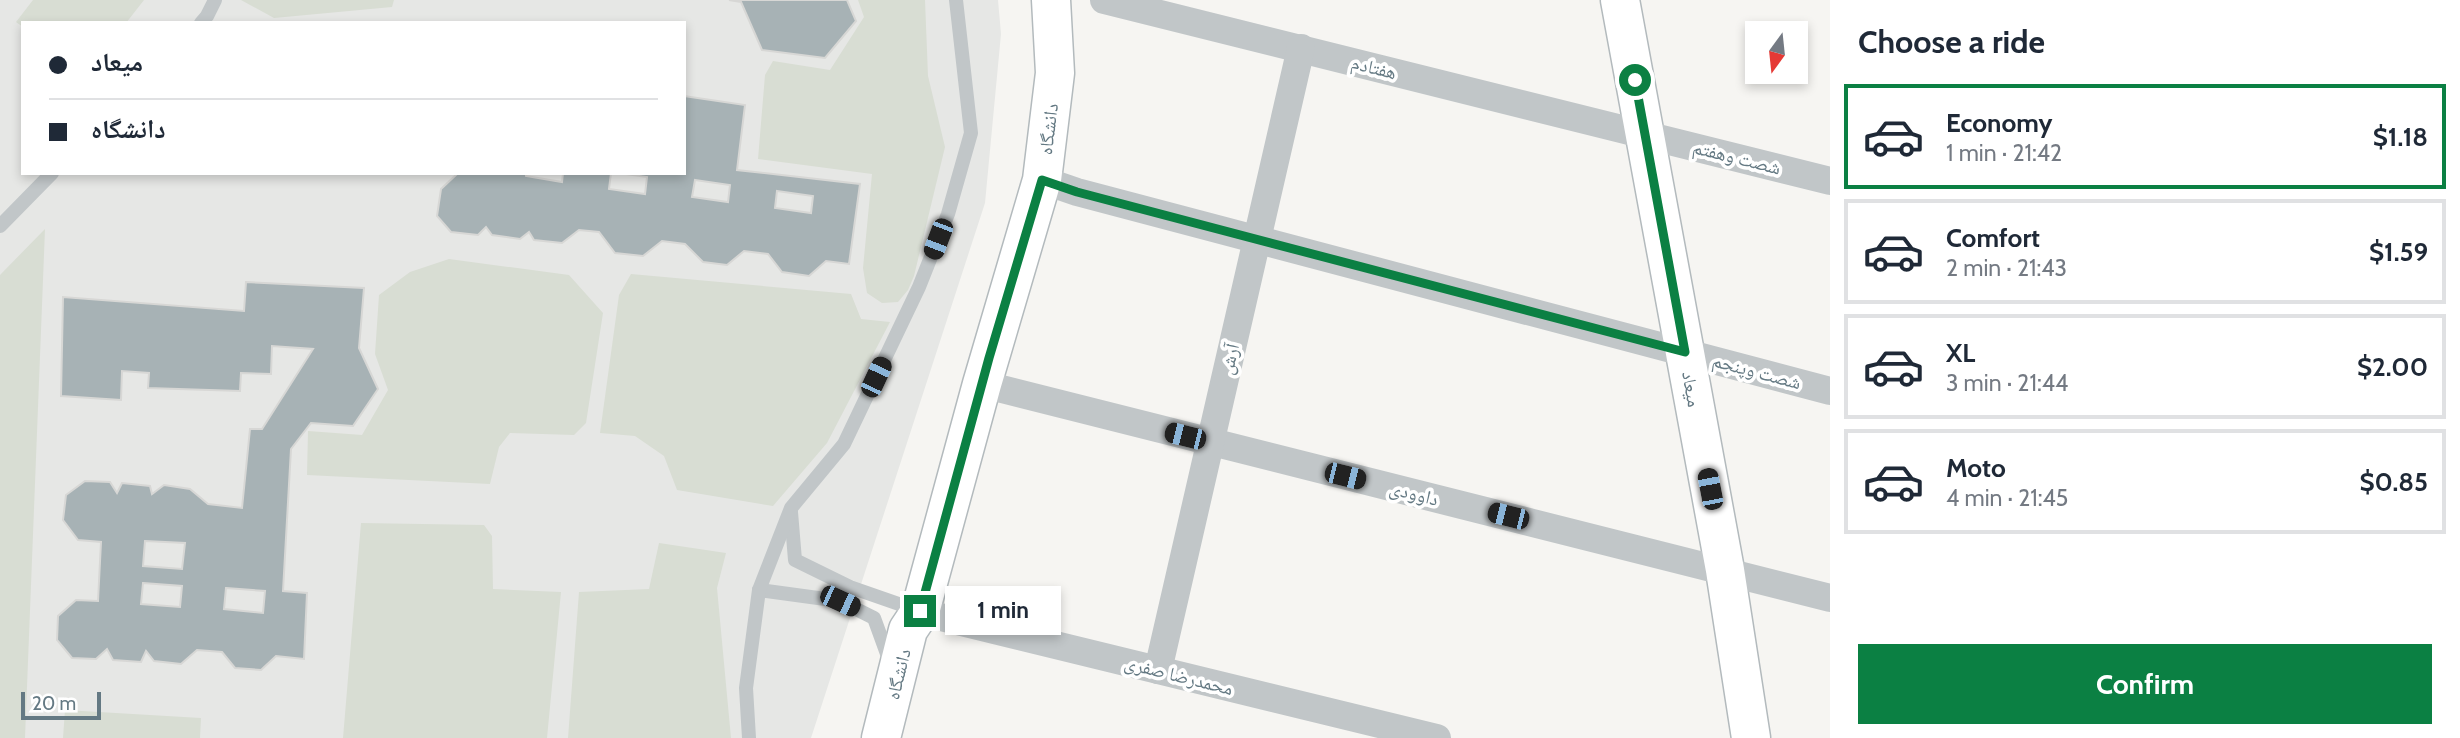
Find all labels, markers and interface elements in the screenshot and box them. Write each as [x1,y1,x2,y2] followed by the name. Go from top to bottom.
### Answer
[1745,21,1808,84] north arrow
[1745,21,1808,84] map controls
[1858,22,2045,61] text: Choose a ride
[91,46,143,78] text: میعاد
[1348,51,1399,86] street label: هفتادم
[1619,64,1651,96] route start
[1034,102,1063,156] street label: دانشگاه
[1862,105,1925,168] icon: car
[1946,107,2052,139] text: Economy
[91,113,166,145] text: دانشگاه
[2373,121,2428,153] text: $1.18
[1690,135,1783,180] street label: شصت وهفتم
[1946,139,2062,167] text: 1 min · 21:42
[921,216,956,262] car
[1862,220,1925,283] icon: car
[1946,222,2040,254] text: Comfort
[2369,236,2428,268] text: $1.59
[1946,254,2067,282] text: 2 min · 21:43
[1862,335,1925,398] icon: car
[1946,337,1975,369] text: XL
[1215,340,1244,377] street label: آرش
[1710,349,1804,395] street label: شصت وپنجم
[2357,351,2428,383] text: $2.00
[858,354,895,400] car
[1677,369,1706,409] street label: میعاد
[1946,369,2068,397] text: 3 min · 21:44
[1163,421,1208,451] car
[1862,450,1925,513] icon: car
[1946,452,2006,484] text: Moto
[1323,461,1368,491] car
[1696,466,1725,512] car
[2359,466,2428,498] text: $0.85
[1387,476,1441,511] street label: داوودی
[1946,484,2068,512] text: 4 min · 21:45
[1486,501,1531,531] car
[817,583,864,619] car
[944,586,1060,636] callout: 1 min
[904,595,936,627] route end
[977,596,1029,624] text: 1 min
[1858,644,2432,724] button: Confirm
[881,646,916,702] street label: دانشگاه
[1122,651,1236,700] street label: محمدرضا صفری
[21,689,102,721] scale bar
[32,692,76,715] text: 20 m

